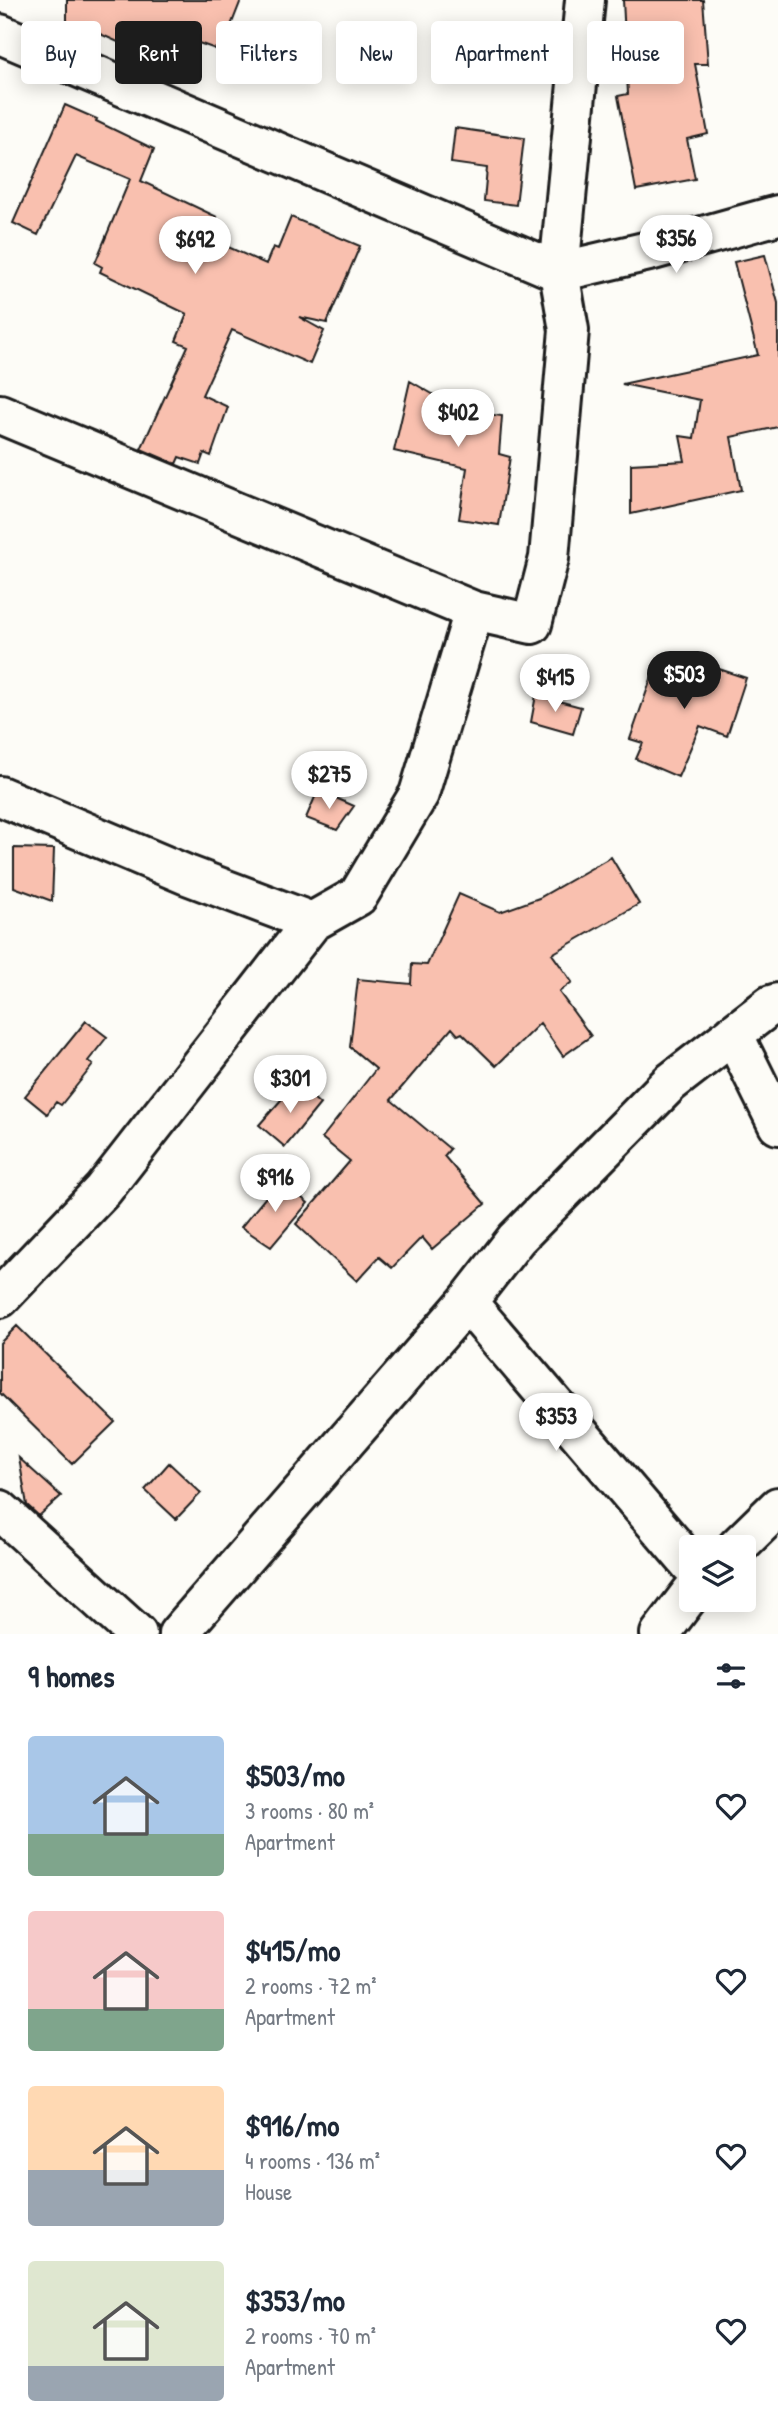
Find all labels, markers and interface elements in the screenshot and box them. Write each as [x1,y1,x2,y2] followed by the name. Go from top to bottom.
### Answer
[21,21,101,84] chip: Buy
[115,21,202,84] chip: Rent
[216,21,322,84] chip: Filters
[336,21,417,84] chip: New
[431,21,573,84] chip: Apartment
[587,21,684,84] chip: House
[154,216,236,276] pin: $692
[635,216,717,275] pin: $356
[656,222,696,253] text: $356
[175,223,215,254] text: $692
[417,390,499,449] pin: $402
[437,396,479,427] text: $402
[643,652,725,711] pin: $503
[514,654,596,714] pin: $415
[663,658,705,689] text: $503
[536,661,574,692] text: $415
[288,752,370,811] pin: $275
[307,758,351,789] text: $275
[249,1056,331,1115] pin: $301
[270,1062,310,1093] text: $301
[234,1154,316,1214] pin: $916
[256,1161,294,1192] text: $916
[515,1394,597,1453] pin: $353
[535,1400,577,1431] text: $353
[679,1535,756,1612] map controls
[679,1535,756,1612] button: layers
[28,1656,115,1696] text: 9 homes
[712,1657,750,1695] icon: filters
[245,1755,345,1795] text: $503/mo
[84,1764,168,1848] icon: home
[712,1787,750,1825] icon: heart
[245,1795,374,1826] text: 3 rooms · 80 m²
[245,1826,335,1857] text: Apartment
[245,1930,340,1970] text: $415/mo
[84,1939,168,2023] icon: home
[712,1962,750,2000] icon: heart
[245,1970,377,2001] text: 2 rooms · 72 m²
[245,2001,335,2032] text: Apartment
[245,2105,339,2145] text: $916/mo
[84,2114,168,2198] icon: home
[712,2137,750,2175] icon: heart
[245,2145,380,2176] text: 4 rooms · 136 m²
[245,2176,292,2207] text: House
[245,2280,345,2320] text: $353/mo
[84,2289,168,2373] icon: home
[712,2312,750,2350] icon: heart
[245,2320,376,2351] text: 2 rooms · 70 m²
[245,2351,335,2382] text: Apartment

